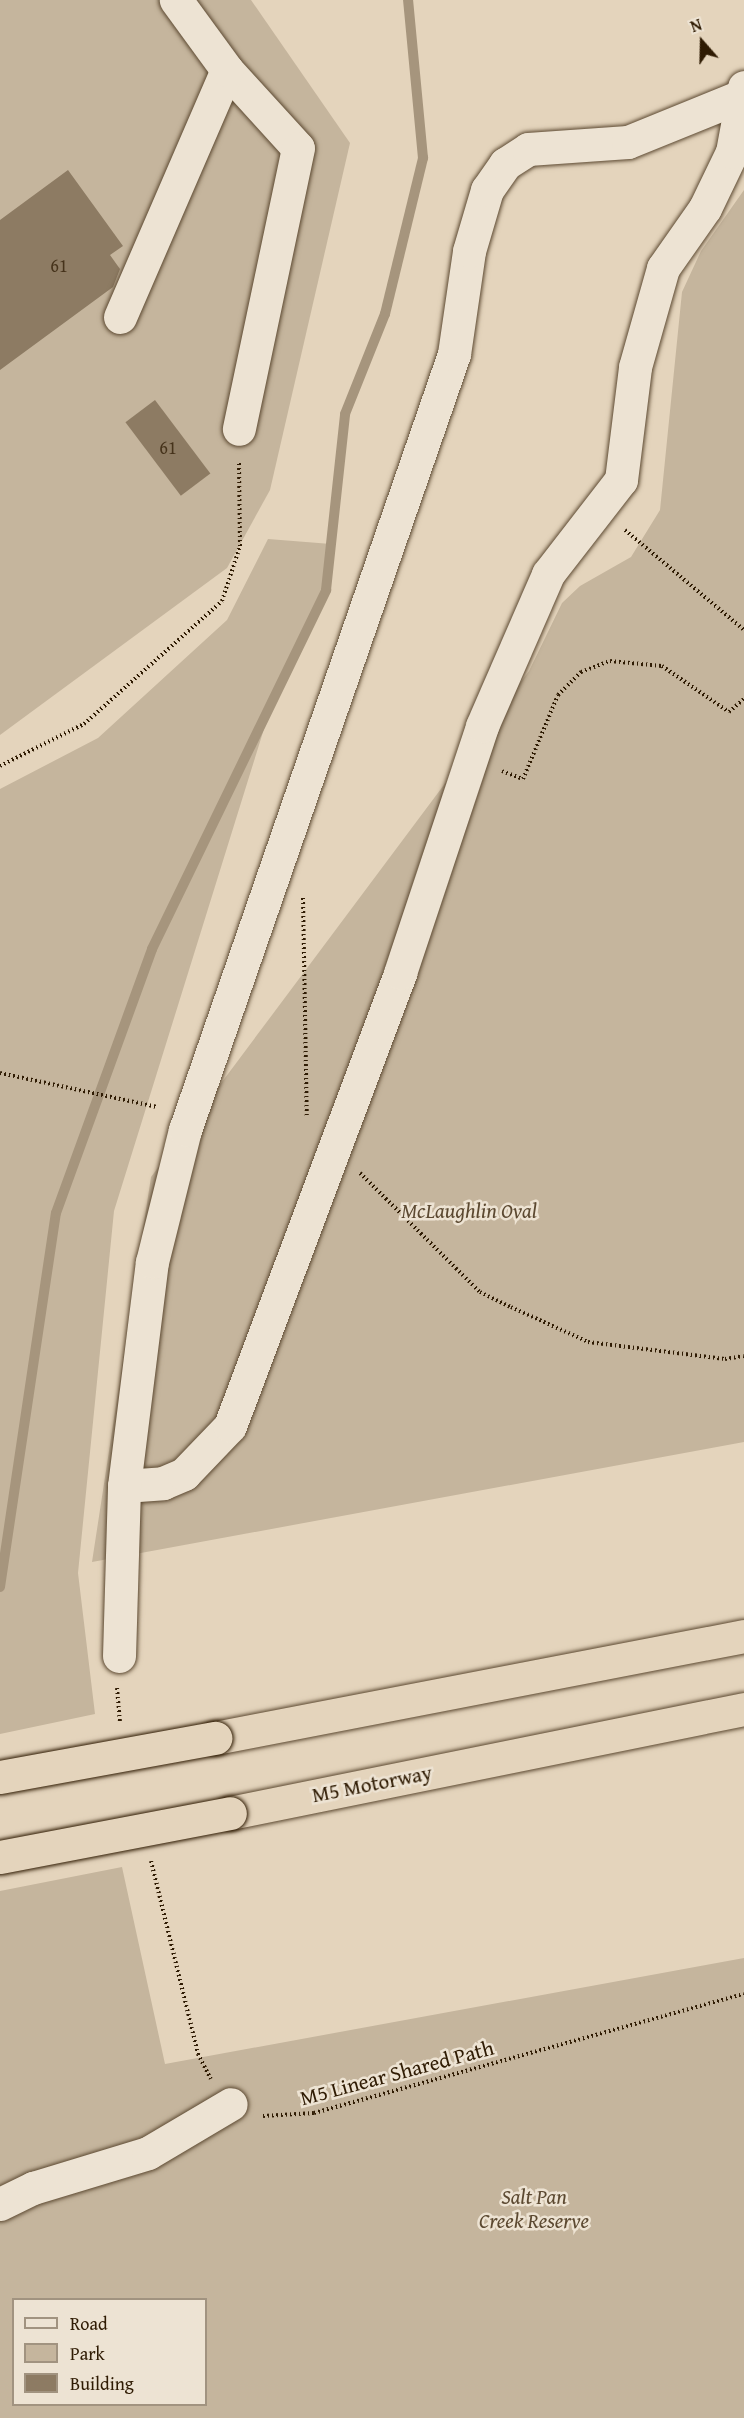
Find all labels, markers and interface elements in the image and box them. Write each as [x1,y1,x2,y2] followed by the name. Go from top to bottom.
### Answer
[672,12,732,72] north arrow
[687,12,705,38] text: N
[50,255,68,277] house number: 61
[159,437,177,459] house number: 61
[401,1198,537,1224] park label: McLaughlin Oval
[310,1760,434,1808] street label: M5 Motorway
[297,2035,497,2111] street label: M5 Linear Shared Path
[479,2184,589,2234] park label: Salt Pan Creek Reserve
[12,2298,207,2406] legend
[70,2310,108,2337] text: Road
[70,2340,105,2367] text: Park
[70,2370,134,2397] text: Building

